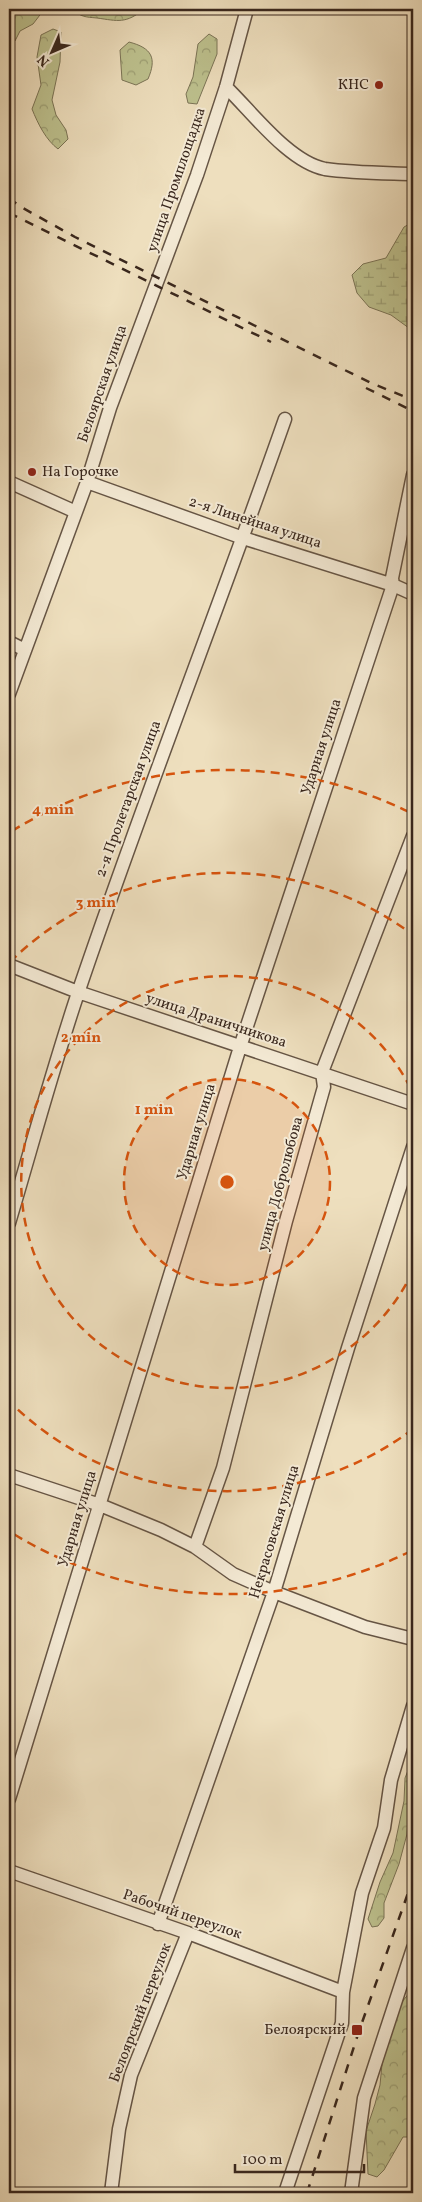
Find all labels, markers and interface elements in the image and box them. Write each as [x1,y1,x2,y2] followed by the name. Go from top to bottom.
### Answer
[28,28,78,78] north arrow
[34,50,54,70] text: N
[338,75,369,96] place label: КНС
[373,79,385,91] marker: КНС
[142,105,212,255] street label: улица Промплощадка
[73,322,133,446] street label: Белоярская улица
[42,462,119,483] place label: На Горочке
[26,466,38,478] marker: На Горочке
[186,492,324,554] street label: 2-я Линейная улица
[296,696,348,798] street label: Ударная улица
[91,718,167,880] street label: 2-я Пролетарская улица
[32,800,74,821] text: 4 min
[76,893,116,914] text: 3 min
[143,988,289,1054] street label: улица Драничникова
[61,1028,101,1049] text: 2 min
[172,1081,222,1183] street label: Ударная улица
[135,1100,173,1121] text: 1 min
[253,1114,309,1254] street label: улица Добролюбова
[218,1173,236,1191] centre of rings
[245,1462,305,1602] street label: Некрасовская улица
[53,1468,103,1570] street label: Ударная улица
[120,1885,244,1945] street label: Рабочий переулок
[105,1940,177,2086] street label: Белоярский переулок
[264,2020,346,2041] place label: Белоярский
[350,2023,364,2037] marker: Белоярский
[235,2142,363,2174] scale bar
[242,2150,282,2171] text: 100 m

